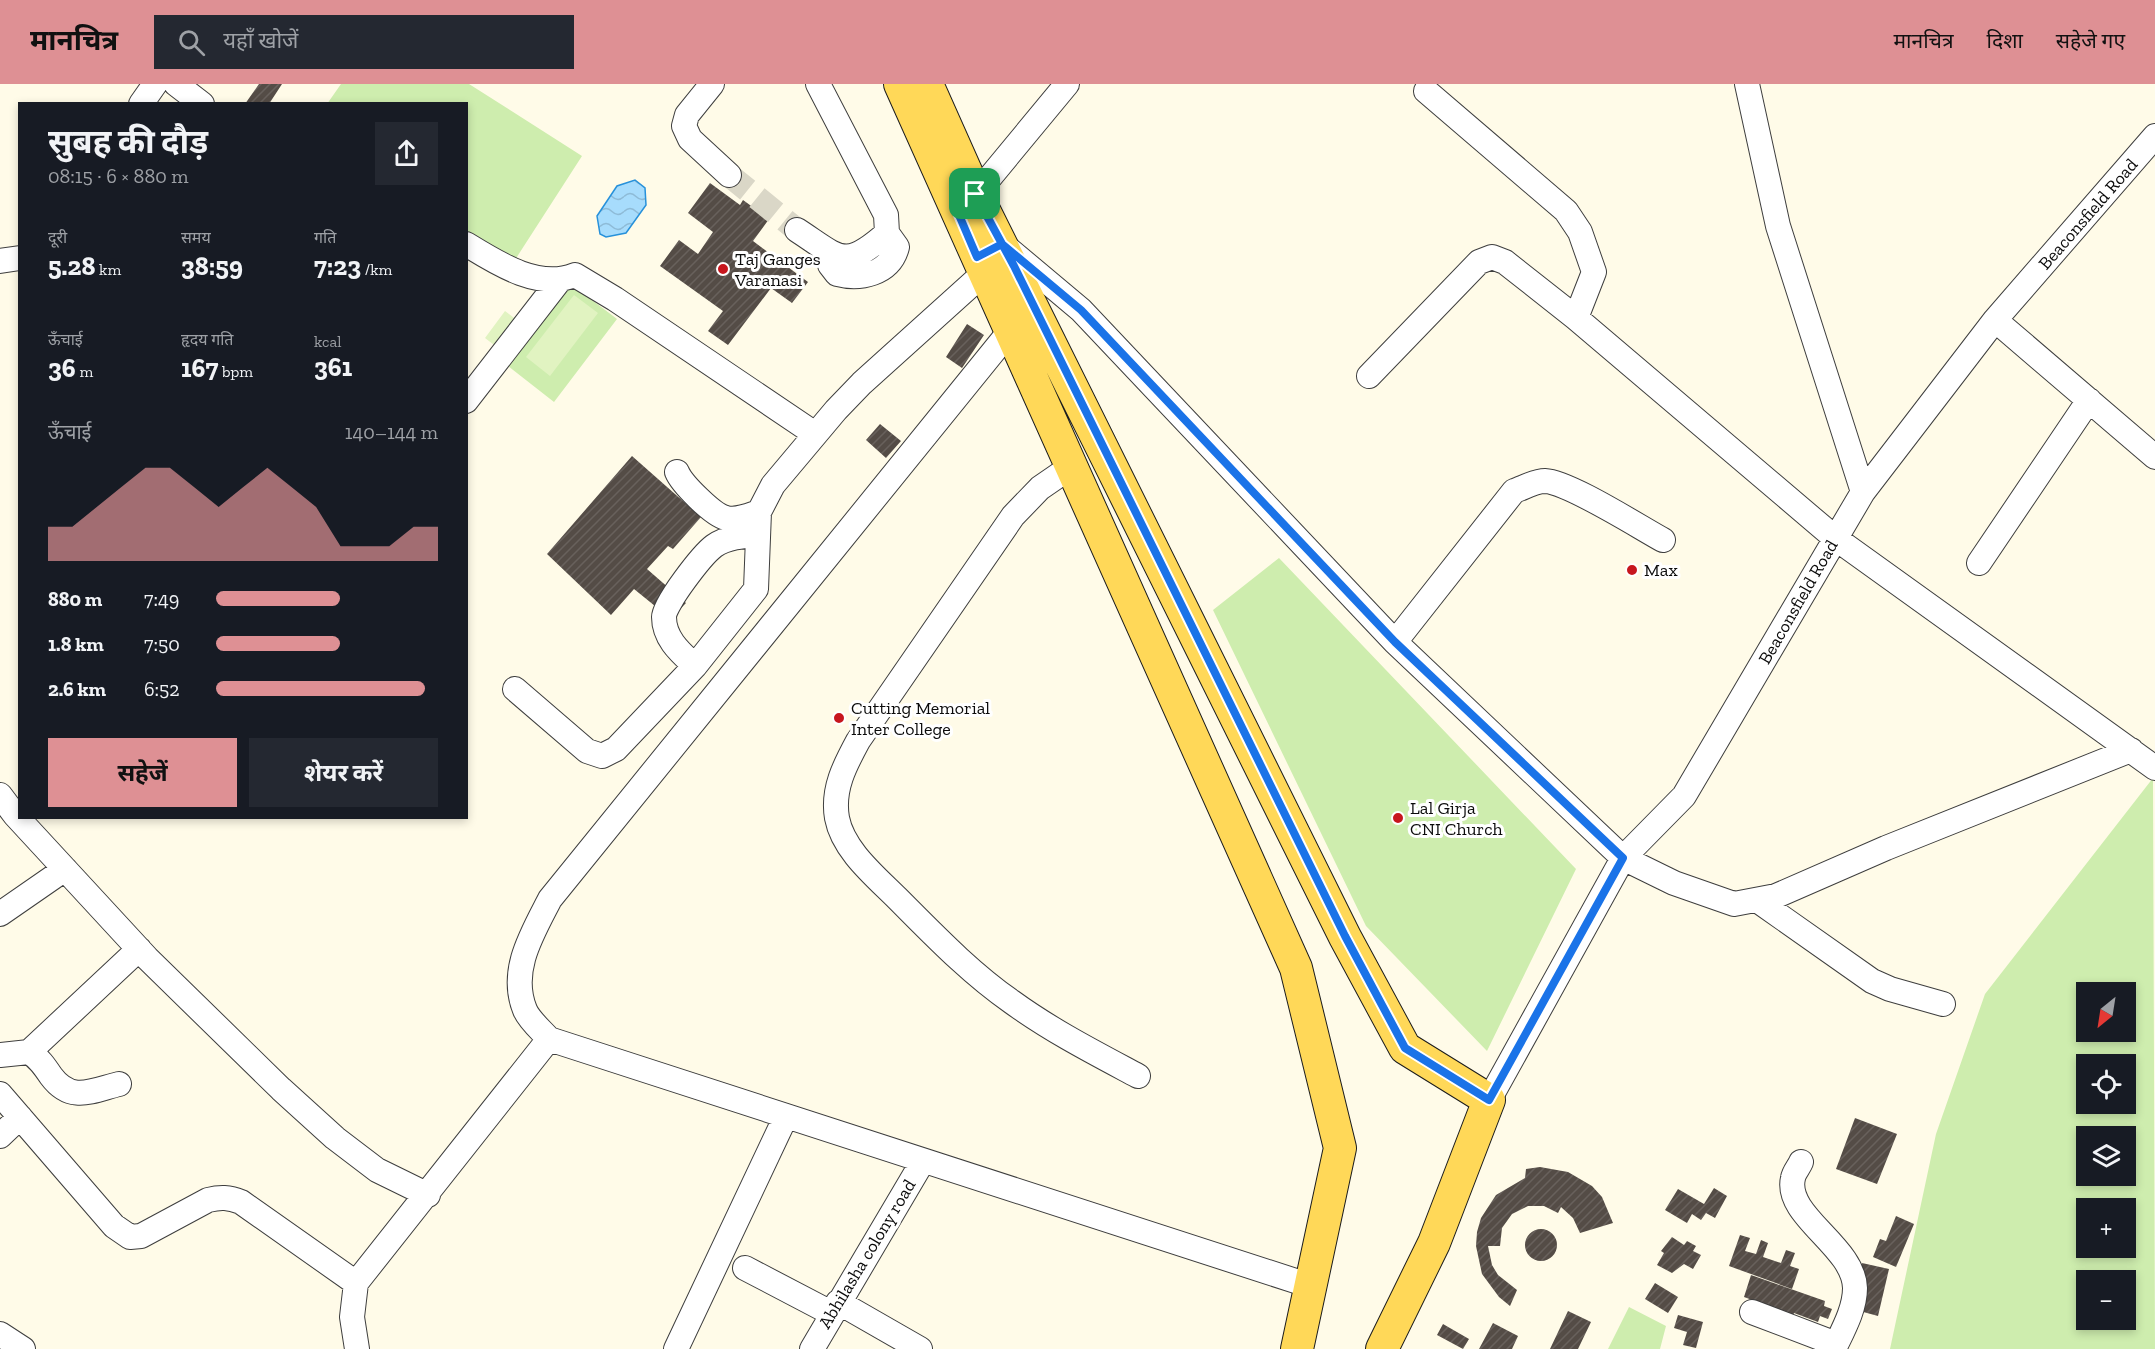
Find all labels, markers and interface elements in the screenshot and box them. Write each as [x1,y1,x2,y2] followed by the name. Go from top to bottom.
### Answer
[154,15,574,69] search box
[30,24,118,57] text: मानचित्र
[175,26,208,59] icon: search
[223,27,298,54] text: यहाँ खोजें
[1894,28,1954,53] text: मानचित्र
[1987,28,2023,53] text: दिशा
[2056,28,2125,53] text: सहेजे गए
[48,122,208,161] text: सुबह की दौड़
[375,122,438,185] button: share
[2034,154,2142,274] street label: Beaconsfield Road
[48,164,188,188] text: 08:15 · 6 × 880 m
[949,168,1000,219] pin
[958,177,991,210] icon: arrive
[48,228,67,247] text: दूरी
[181,228,211,247] text: समय
[314,228,336,247] text: गति
[734,248,821,291] place label: Taj Ganges Varanasi
[48,250,95,282] text: 5.28
[181,250,243,282] text: 38:59
[314,250,361,282] text: 7:23
[95,260,121,279] text: km
[361,260,392,279] text: /km
[716,262,730,276] marker: Taj Ganges Varanasi
[48,330,83,349] text: ऊँचाई
[181,330,233,349] text: हृदय गति
[314,332,341,351] text: kcal
[314,351,352,383] text: 361
[48,352,76,384] text: 36
[181,352,218,384] text: 167
[76,362,93,381] text: m
[218,362,253,381] text: bpm
[48,420,91,444] text: ऊँचाई
[345,420,438,444] text: 140–144 m
[1753,536,1843,668] street label: Beaconsfield Road
[1644,559,1678,581] place label: Max
[1625,563,1639,577] marker: Max
[48,587,102,611] text: 880 m
[144,587,179,611] text: 7:49
[48,632,104,656] text: 1.8 km
[144,632,180,656] text: 7:50
[48,677,106,701] text: 2.6 km
[144,677,180,701] text: 6:52
[851,697,990,740] place label: Cutting Memorial Inter College
[832,711,846,725] marker: Cutting Memorial Inter College
[48,738,237,807] button: सहेजें
[249,738,438,807] button: शेयर करें
[1410,797,1503,840] place label: Lal Girja CNI Church
[1391,811,1405,825] marker: Lal Girja CNI Church
[2076,982,2136,1042] north arrow
[2076,982,2136,1330] map controls
[2076,1054,2136,1114] button: locate
[2076,1126,2136,1186] button: layers
[814,1175,920,1333] street label: Abhilasha colony road
[2076,1198,2136,1258] button: +
[2076,1270,2136,1330] button: −

